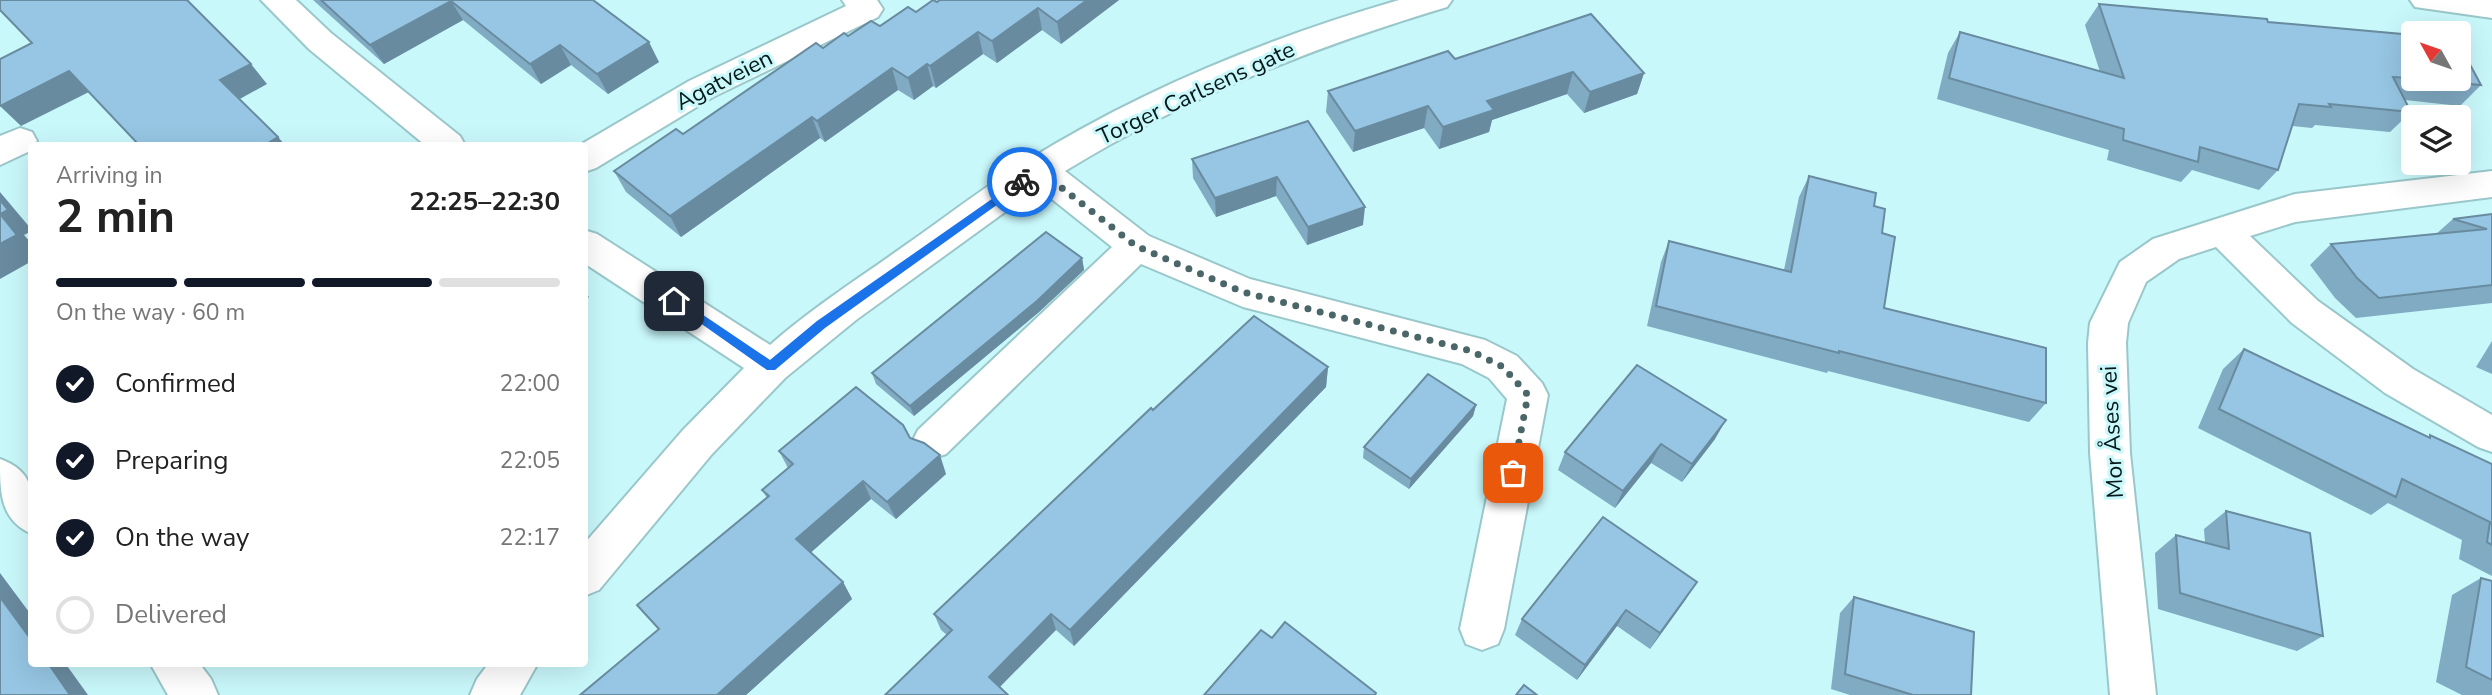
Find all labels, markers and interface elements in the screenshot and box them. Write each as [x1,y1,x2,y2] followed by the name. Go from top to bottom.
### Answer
[2401,21,2471,91] north arrow
[2401,21,2471,175] map controls
[1092,34,1300,152] street label: Torger Carlsens gate
[670,42,778,118] street label: Agatveien
[2401,105,2471,175] button: layers
[987,147,1057,217] courier
[56,160,163,191] text: Arriving in
[1003,163,1041,201] icon: bike
[409,184,560,219] text: 22:25–22:30
[56,185,175,248] text: 2 min
[644,271,704,331] pin
[655,282,693,320] icon: home
[56,297,245,328] text: On the way · 60 m
[56,365,94,403] icon: check
[2092,365,2131,499] street label: Mor Åses vei
[115,366,236,401] text: Confirmed
[500,368,560,399] text: 22:00
[56,442,94,480] icon: check
[115,443,228,478] text: Preparing
[1483,443,1543,503] pin
[500,445,560,476] text: 22:05
[1494,454,1532,492] icon: bag
[56,519,94,557] icon: check
[115,520,249,555] text: On the way
[500,522,560,553] text: 22:17
[115,597,227,632] text: Delivered

